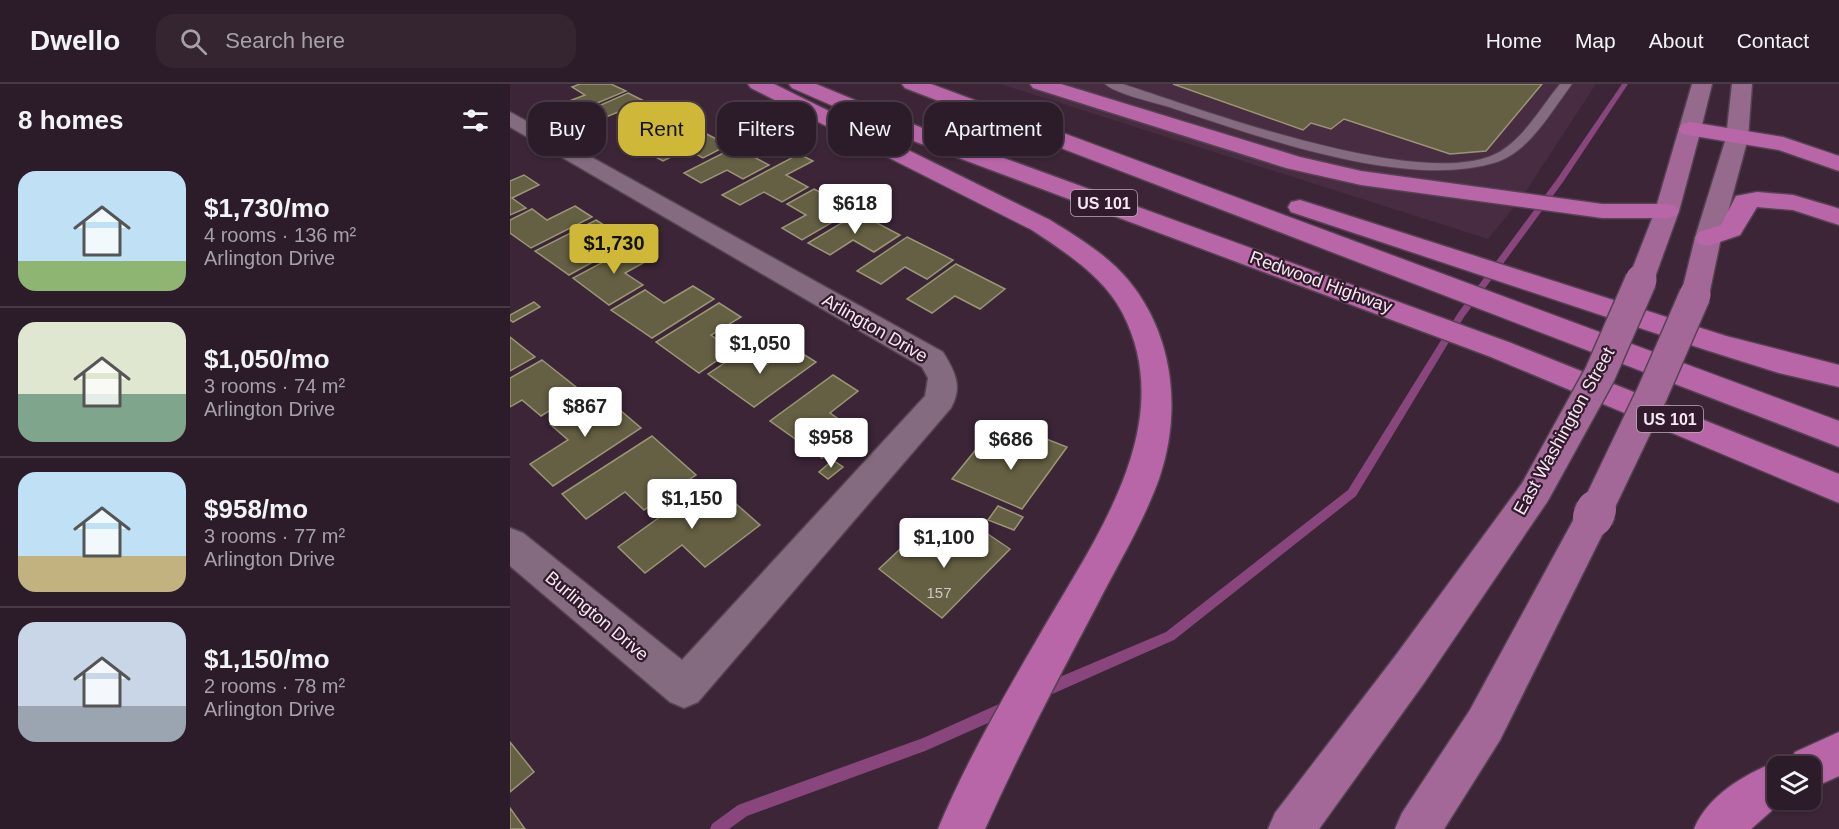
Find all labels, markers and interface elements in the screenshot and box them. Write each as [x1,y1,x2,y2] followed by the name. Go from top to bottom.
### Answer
[156,14,576,68] search box
[30,25,120,56] text: Dwello
[177,25,210,58] icon: search
[225,28,345,53] text: Search here
[1486,29,1542,52] text: Home
[1575,29,1616,52] text: Map
[1649,29,1704,52] text: About
[1737,29,1809,52] text: Contact
[528,102,606,156] chip: Buy
[618,102,705,156] chip: Rent
[717,102,816,156] chip: Filters
[828,102,912,156] chip: New
[924,102,1063,156] chip: Apartment
[459,104,492,137] icon: filters
[18,105,124,135] text: 8 homes
[819,184,891,235] pin: $618
[1071,190,1137,216] road number: US 101
[833,192,877,214] text: $618
[204,193,330,223] text: $1,730/mo
[66,195,138,267] icon: home
[204,224,356,246] text: 4 rooms · 136 m²
[565,224,663,275] pin: $1,730
[583,232,645,254] text: $1,730
[204,247,335,269] text: Arlington Drive
[1247,247,1395,317] street label: Redwood Highway
[819,290,931,366] street label: Arlington Drive
[711,324,809,375] pin: $1,050
[729,332,791,354] text: $1,050
[204,344,330,374] text: $1,050/mo
[1510,344,1618,518] street label: East Washington Street
[66,346,138,418] icon: home
[204,375,345,397] text: 3 rooms · 74 m²
[549,387,621,438] pin: $867
[563,395,607,417] text: $867
[204,398,335,420] text: Arlington Drive
[1637,406,1703,432] road number: US 101
[795,418,867,469] pin: $958
[975,420,1047,471] pin: $686
[809,426,853,448] text: $958
[989,428,1033,450] text: $686
[643,479,741,530] pin: $1,150
[661,487,723,509] text: $1,150
[204,494,308,524] text: $958/mo
[66,496,138,568] icon: home
[895,518,993,569] pin: $1,100
[204,525,345,547] text: 3 rooms · 77 m²
[913,526,975,548] text: $1,100
[204,548,335,570] text: Arlington Drive
[542,567,652,665] street label: Burlington Drive
[926,584,952,601] house number: 157
[204,644,330,674] text: $1,150/mo
[66,646,138,718] icon: home
[204,675,345,697] text: 2 rooms · 78 m²
[204,698,335,720] text: Arlington Drive
[1767,756,1821,810] map controls
[1767,756,1821,810] button: layers

